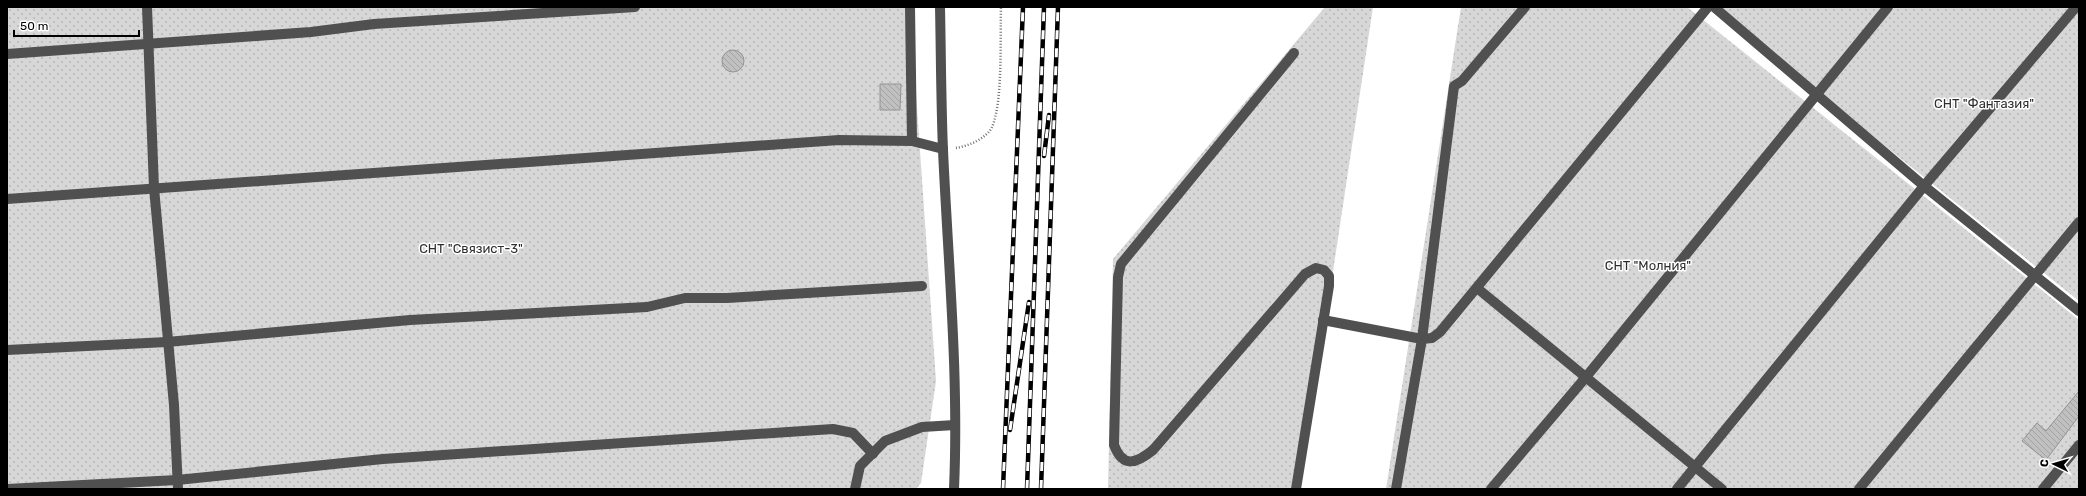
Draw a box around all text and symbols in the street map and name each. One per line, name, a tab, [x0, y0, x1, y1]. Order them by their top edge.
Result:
scale bar	[14, 12, 139, 38]
text: 50 m	[20, 19, 48, 33]
park label: СНТ "Фантазия"	[1934, 96, 2034, 111]
park label: СНТ "Связист-3"	[419, 241, 523, 256]
park label: СНТ "Молния"	[1605, 258, 1691, 273]
north arrow	[2034, 444, 2074, 484]
text: С	[2038, 458, 2051, 468]

